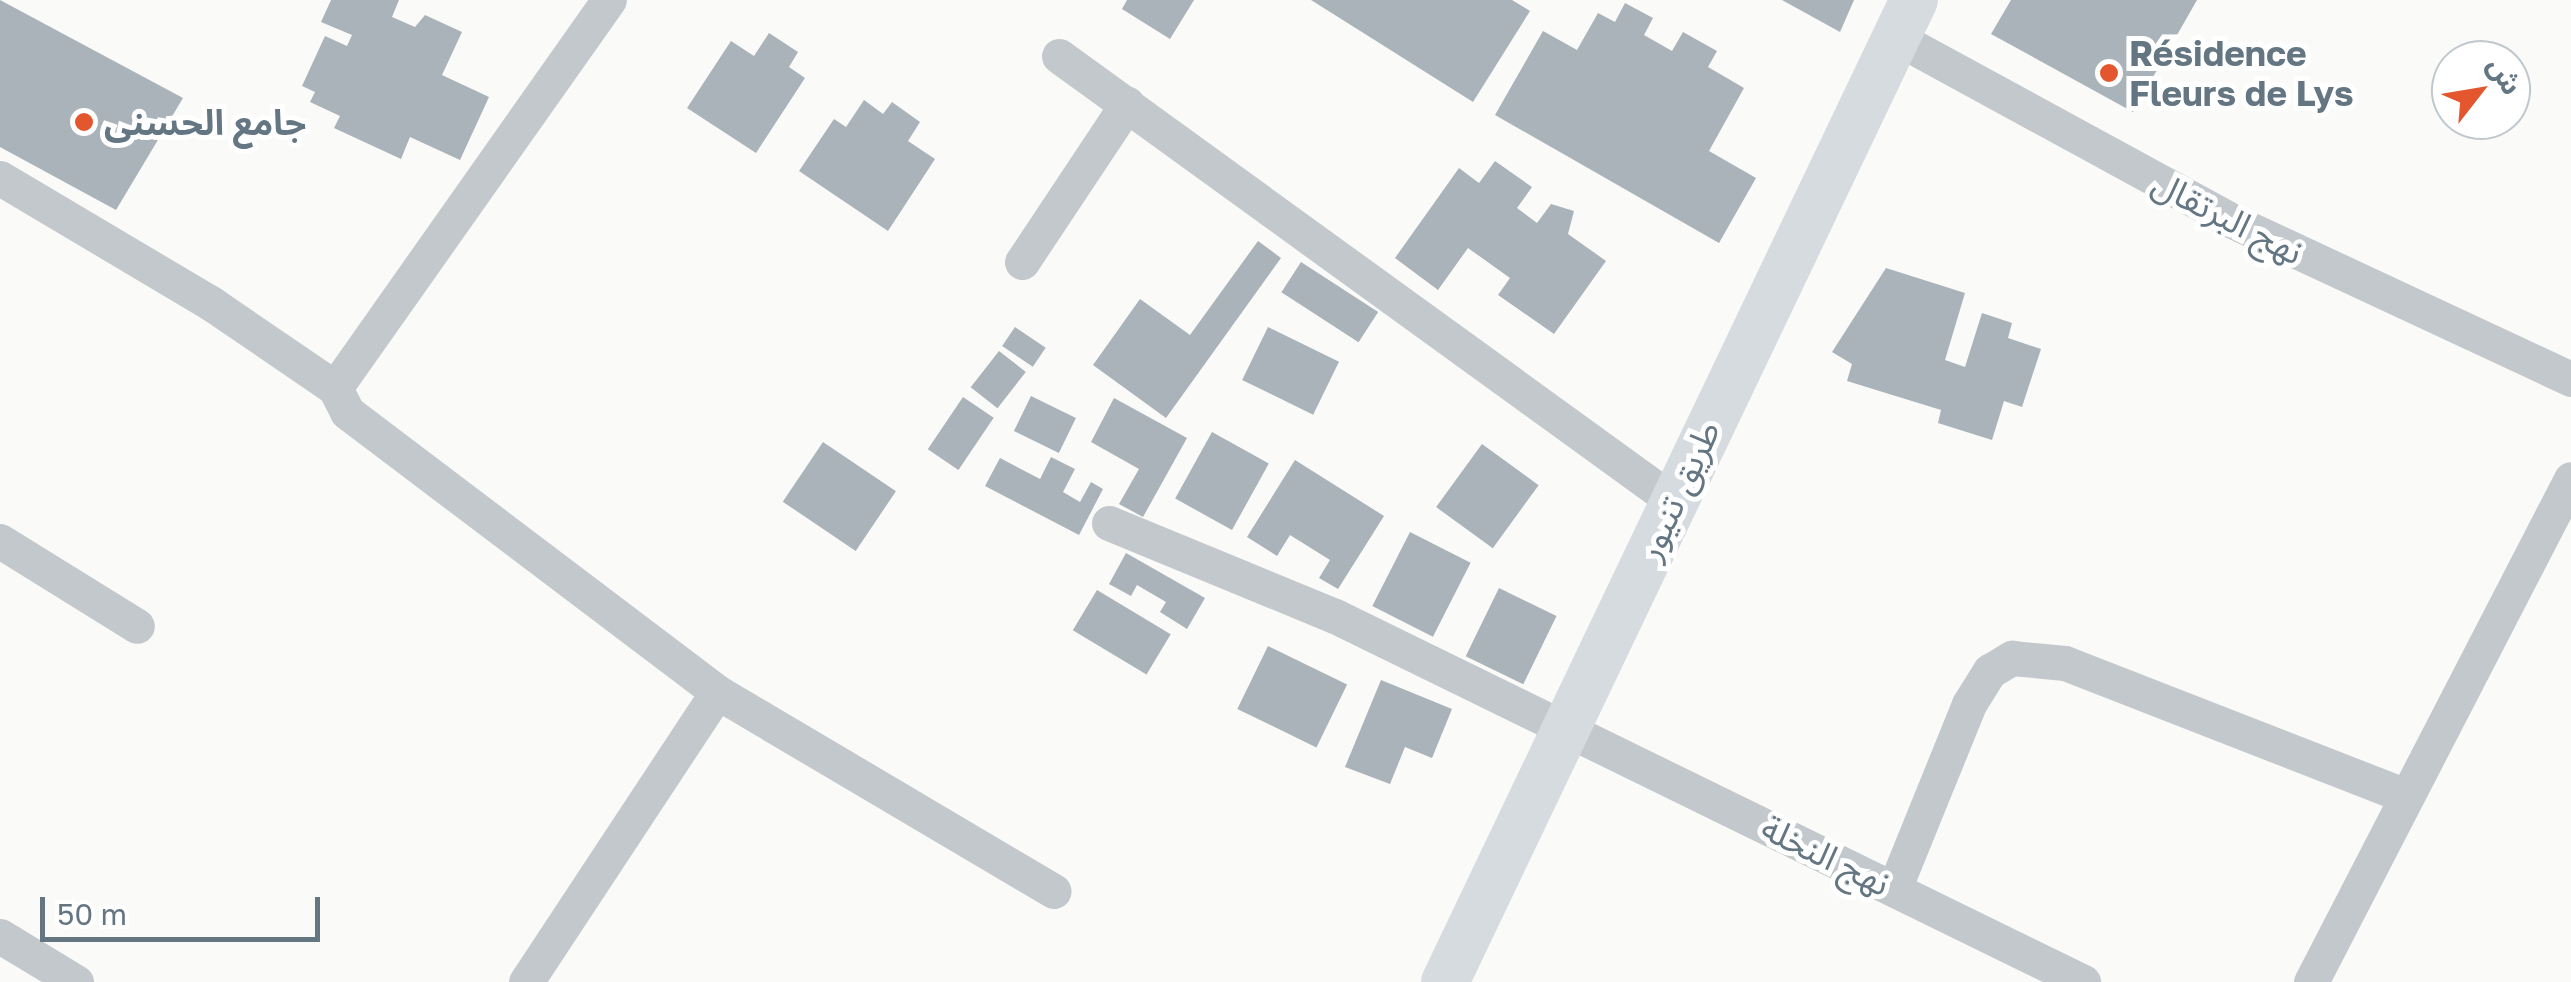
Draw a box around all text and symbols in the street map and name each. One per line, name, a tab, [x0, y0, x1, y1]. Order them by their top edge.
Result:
place label: Résidence Fleurs de Lys	[2129, 32, 2354, 114]
north arrow	[2431, 40, 2531, 140]
text: ش	[2481, 50, 2529, 100]
marker: Résidence Fleurs de Lys	[2098, 62, 2120, 84]
place label: جامع الحسنى	[104, 101, 306, 143]
marker: جامع الحسنى	[73, 111, 95, 133]
street label: نهج البرتقال	[2146, 161, 2310, 273]
street label: طريق تنيور	[1628, 414, 1728, 566]
street label: نهج النخلة	[1755, 806, 1897, 904]
scale bar	[45, 877, 325, 939]
text: 50 m	[57, 896, 127, 932]

